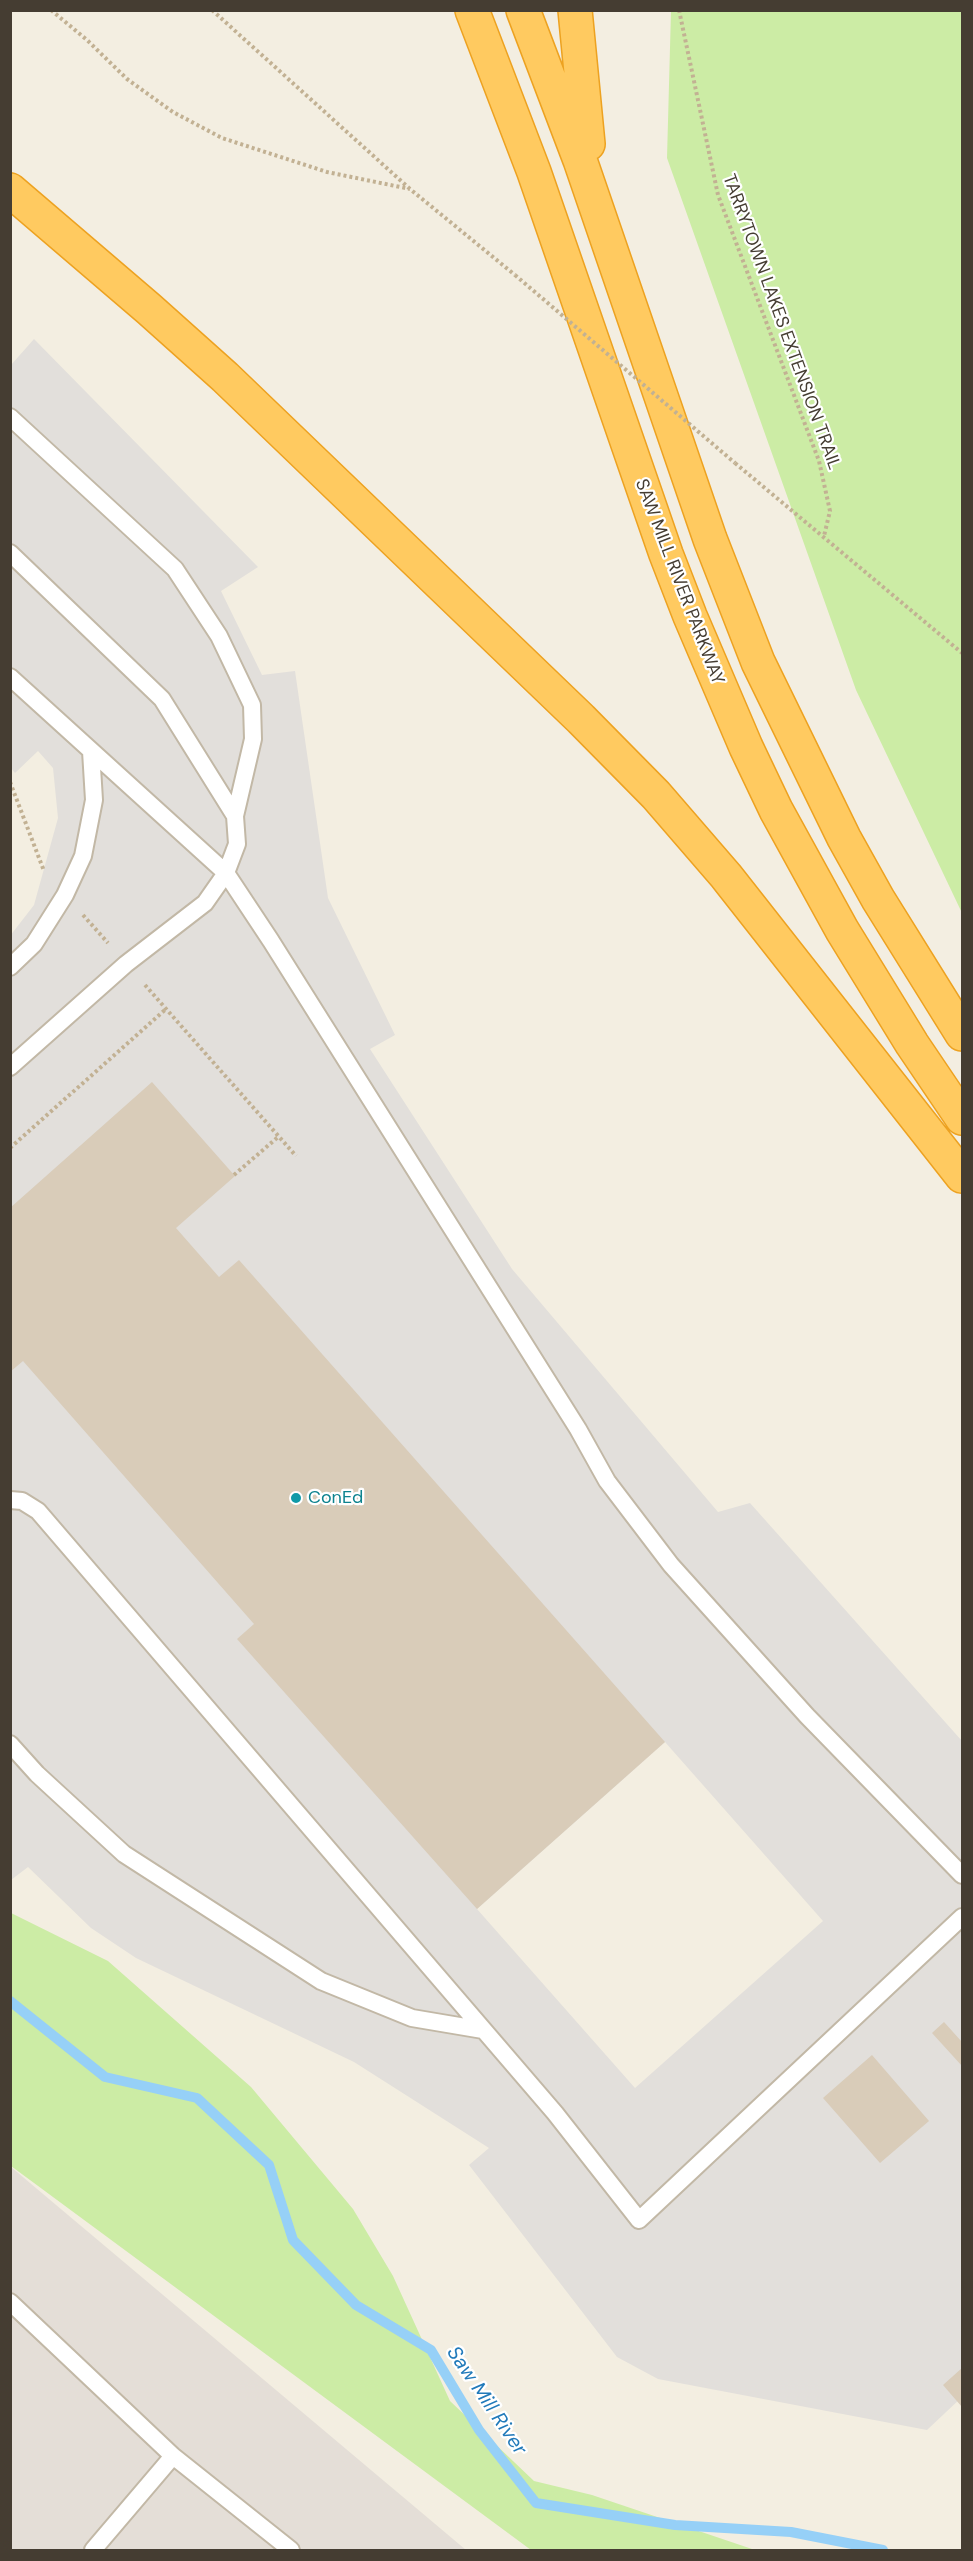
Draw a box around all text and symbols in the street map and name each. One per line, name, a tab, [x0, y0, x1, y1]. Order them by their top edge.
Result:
street label: TARRYTOWN LAKES EXTENSION TRAIL	[717, 171, 845, 473]
street label: SAW MILL RIVER PARKWAY	[630, 476, 728, 688]
place label: ConEd	[308, 1487, 363, 1509]
marker: ConEd	[289, 1491, 303, 1505]
water label: Saw Mill River	[441, 2342, 531, 2460]

